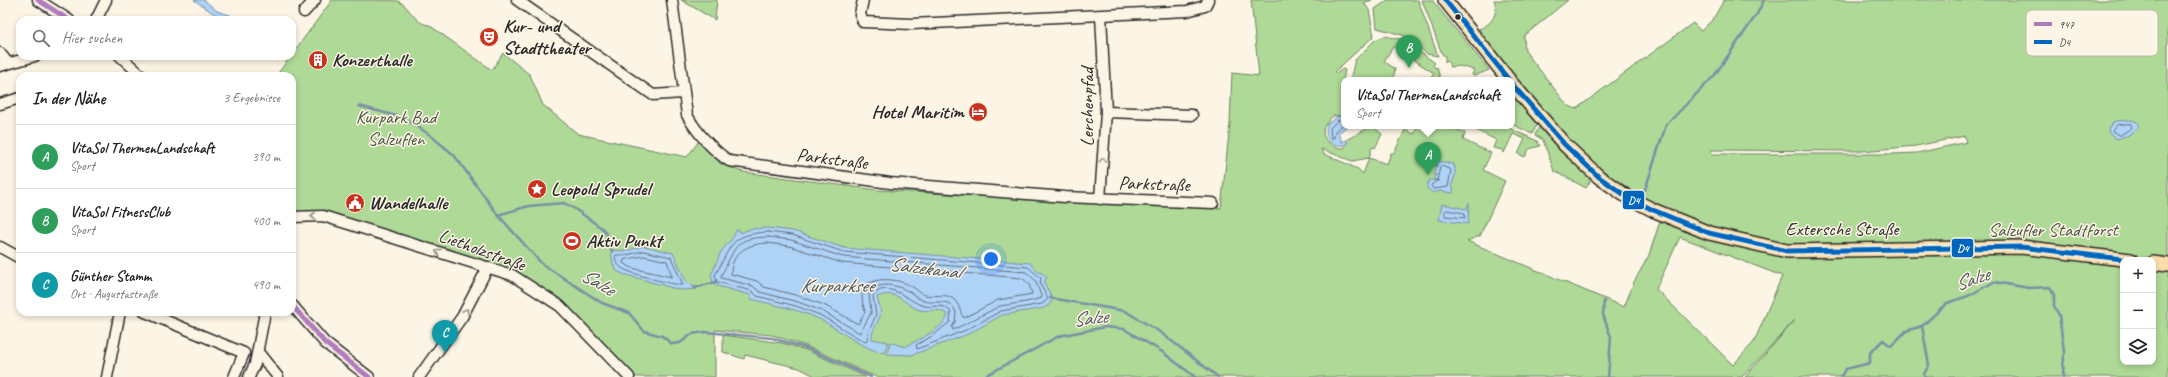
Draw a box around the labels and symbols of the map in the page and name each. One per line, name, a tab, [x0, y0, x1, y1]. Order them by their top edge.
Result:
legend	[2026, 10, 2158, 56]
unlabelled marker	[1453, 12, 1463, 22]
place label: Kur- und Stadttheater	[503, 14, 593, 60]
text: 947	[2059, 17, 2075, 31]
theatre icon: Kur- und Stadttheater	[478, 26, 500, 48]
pin: B	[1396, 35, 1422, 68]
text: D4	[2059, 35, 2071, 49]
place label: Konzerthalle	[332, 48, 413, 72]
building icon: Konzerthalle	[307, 49, 329, 71]
street label: Lerchenpfad	[1075, 64, 1099, 147]
place label: Hotel Maritim	[872, 100, 965, 124]
hotel icon: Hotel Maritim	[967, 101, 989, 123]
park label: Kurpark Bad Salzuflen	[356, 105, 440, 151]
pin: A	[1415, 142, 1441, 175]
street label: Parkstraße	[795, 143, 871, 175]
one-way arrow	[1099, 157, 1108, 163]
street label: Parkstraße	[1118, 171, 1192, 197]
place label: Leopold Sprudel	[551, 177, 653, 201]
place icon: Leopold Sprudel	[526, 178, 548, 200]
line badge: D4	[1622, 190, 1645, 210]
place label: Wandelhalle	[369, 191, 449, 215]
public building icon: Wandelhalle	[344, 192, 366, 214]
text: D4	[1628, 193, 1642, 207]
one-way arrow	[310, 212, 316, 220]
street label: Extersche Straße	[1786, 217, 1900, 241]
park label: Salzufler Stadtforst	[1988, 218, 2120, 242]
street label: Lietholzstraße	[435, 223, 530, 277]
place label: Aktiv Punkt	[586, 229, 664, 253]
sports icon: Aktiv Punkt	[561, 230, 583, 252]
line badge: D4	[1951, 238, 1974, 258]
text: D4	[1957, 241, 1971, 255]
one-way arrow	[435, 248, 442, 256]
your location	[981, 249, 1001, 269]
water label: Salzekanal	[888, 251, 968, 286]
water label: Salze	[1952, 260, 1996, 296]
water label: Salze	[577, 263, 622, 303]
water label: Kurparksee	[800, 273, 877, 298]
water label: Salze	[1071, 303, 1112, 333]
one-way arrow	[461, 308, 468, 315]
pin: C	[432, 320, 458, 353]

